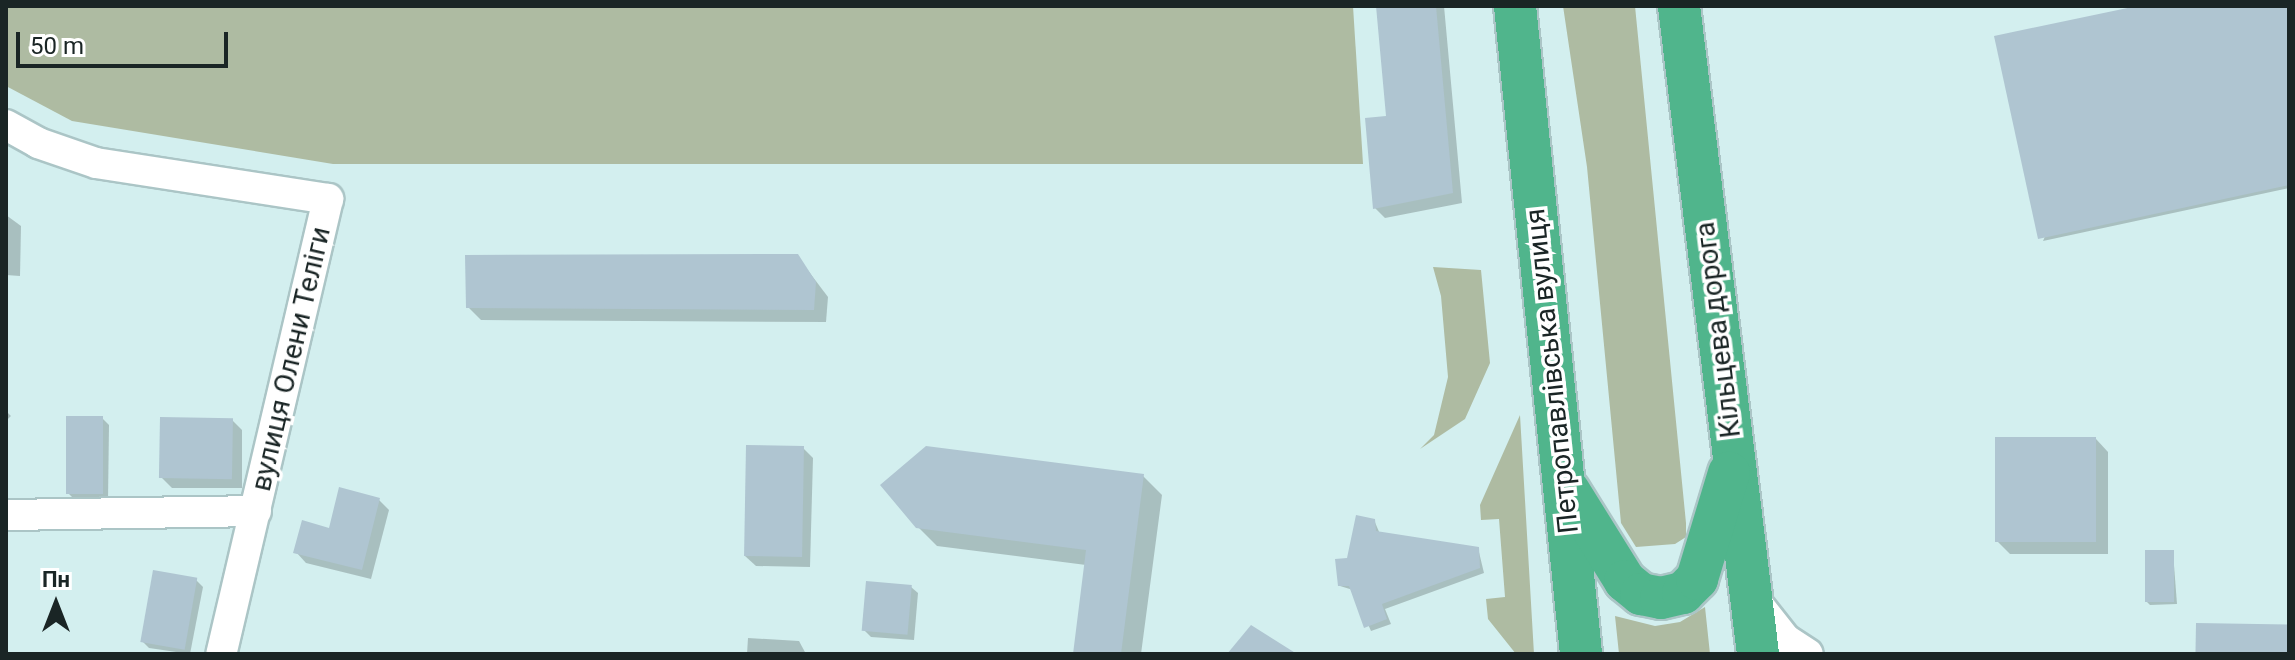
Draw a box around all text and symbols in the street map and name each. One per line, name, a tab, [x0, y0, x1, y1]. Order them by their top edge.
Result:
scale bar	[20, 16, 232, 66]
text: 50 m	[30, 32, 84, 60]
street label: Петропавлівська вулиця	[1518, 207, 1586, 535]
street label: Кільцева дорога	[1688, 220, 1748, 440]
street label: вулиця Олени Теліги	[244, 223, 338, 495]
north arrow	[16, 564, 96, 644]
text: Пн	[42, 567, 70, 592]

